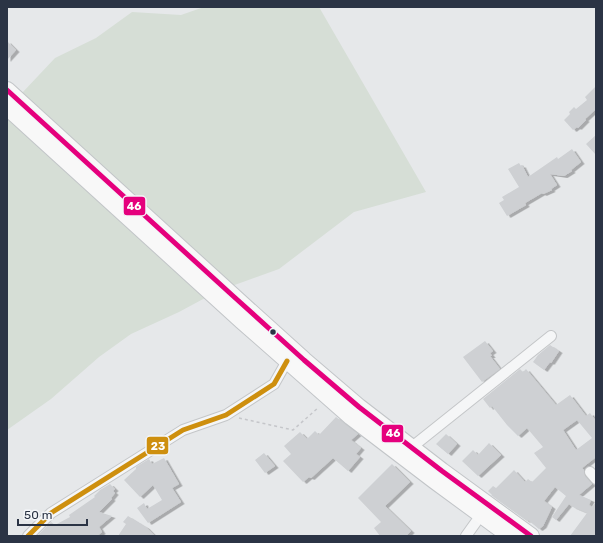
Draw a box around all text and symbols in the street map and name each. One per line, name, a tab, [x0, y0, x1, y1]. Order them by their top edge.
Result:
line badge: 46	[123, 196, 146, 216]
text: 46	[127, 200, 141, 213]
unlabelled marker	[268, 327, 278, 337]
line badge: 46	[381, 424, 404, 443]
text: 46	[386, 427, 400, 440]
line badge: 23	[146, 436, 169, 455]
text: 23	[151, 440, 165, 453]
scale bar	[18, 501, 87, 527]
text: 50 m	[24, 508, 52, 522]

